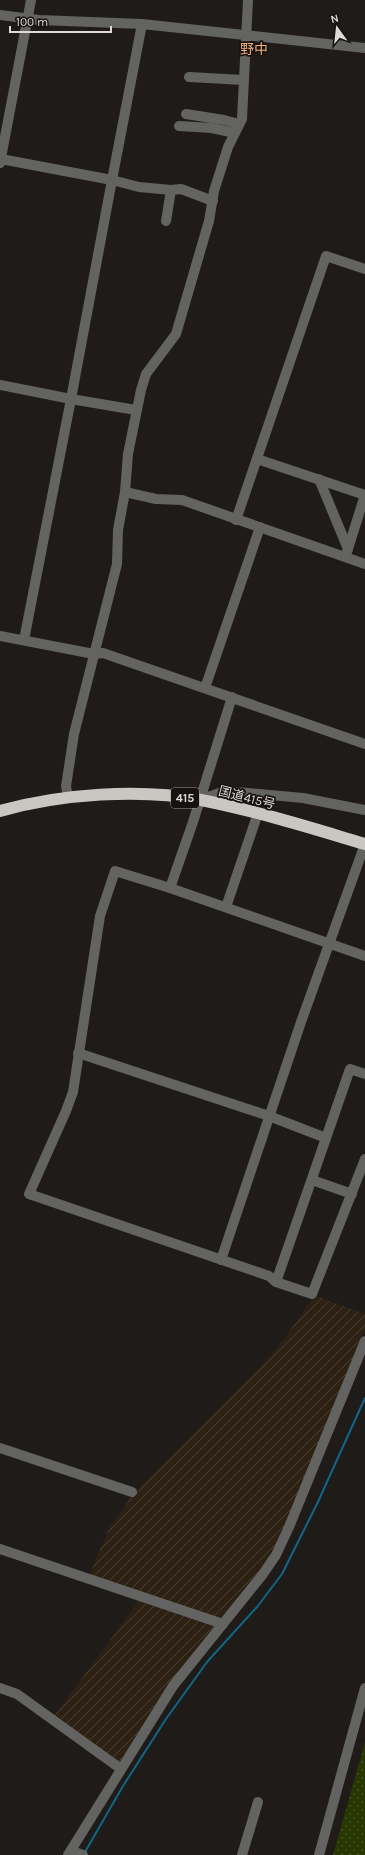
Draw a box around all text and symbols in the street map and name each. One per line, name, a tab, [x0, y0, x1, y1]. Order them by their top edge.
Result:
scale bar	[10, 8, 111, 34]
north arrow	[317, 8, 357, 48]
text: N	[329, 12, 340, 26]
text: 100 m	[16, 15, 48, 29]
district label: 野中	[240, 41, 268, 58]
street label: 国道415号	[217, 783, 277, 812]
road number: 415	[171, 788, 199, 808]

